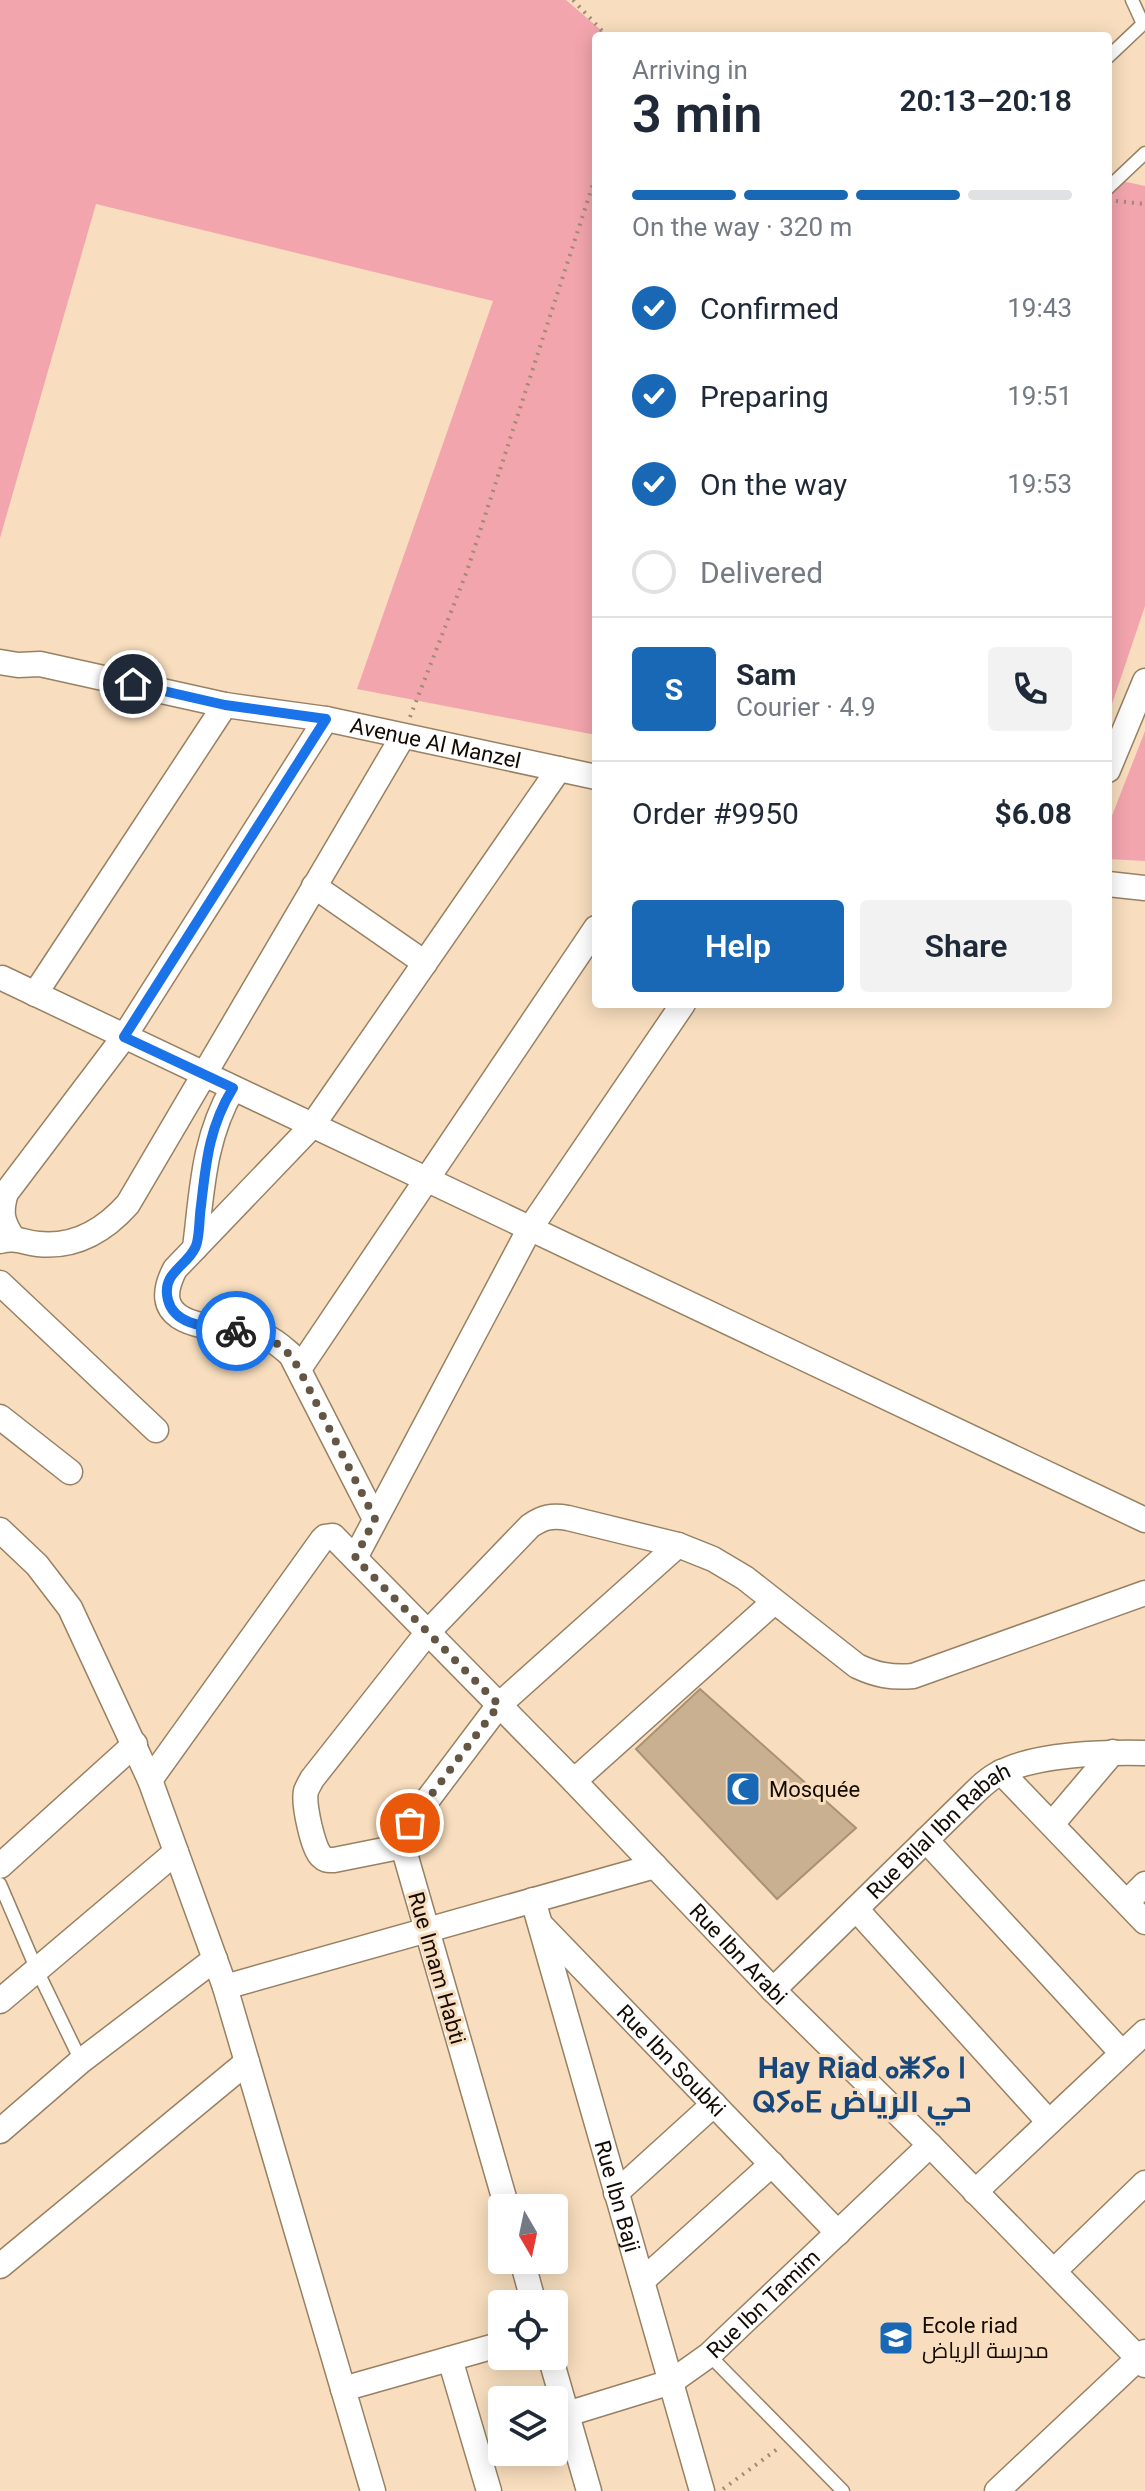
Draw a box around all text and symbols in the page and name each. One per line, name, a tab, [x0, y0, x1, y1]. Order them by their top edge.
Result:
text: Arriving in	[632, 55, 748, 85]
text: 20:13–20:18	[899, 83, 1072, 118]
text: 3 min	[632, 84, 762, 145]
text: On the way · 320 m	[632, 212, 852, 242]
icon: check	[632, 286, 676, 330]
text: Confirmed	[700, 291, 839, 326]
text: 19:43	[1007, 293, 1072, 323]
icon: check	[632, 374, 676, 418]
text: Preparing	[700, 379, 829, 414]
text: 19:51	[1007, 381, 1072, 411]
icon: check	[632, 462, 676, 506]
text: On the way	[700, 467, 847, 502]
text: 19:53	[1007, 469, 1072, 499]
text: Delivered	[700, 555, 823, 590]
button: phone	[988, 647, 1072, 731]
pin	[99, 650, 167, 718]
text: Sam	[736, 657, 797, 692]
icon: home	[111, 662, 155, 706]
text: S	[665, 672, 683, 707]
text: Courier · 4.9	[736, 692, 876, 722]
street label: Avenue Al Manzel	[348, 712, 523, 773]
text: Order #9950	[632, 796, 799, 831]
text: $6.08	[994, 796, 1072, 831]
button: Help	[632, 900, 844, 992]
button: Share	[860, 900, 1072, 992]
courier	[196, 1291, 276, 1371]
icon: bike	[214, 1309, 258, 1353]
street label: Rue Bilal Ibn Rabah	[861, 1758, 1014, 1904]
mosque icon: Mosquée	[724, 1770, 762, 1808]
place label: Mosquée	[769, 1777, 860, 1802]
pin	[376, 1789, 444, 1857]
icon: bag	[388, 1801, 432, 1845]
street label: Rue Imam Habti	[403, 1889, 471, 2047]
street label: Rue Ibn Arabi	[685, 1898, 793, 2010]
street label: Rue Ibn Soubki	[612, 1999, 731, 2121]
district label: Hay Riad ⴰⵥⵢⴰ ⵏ ⵕⵢⴰⴹ حي الرياض	[752, 2050, 972, 2126]
street label: Rue Ibn Baji	[590, 2137, 646, 2255]
north arrow	[488, 2194, 568, 2274]
map controls	[488, 2194, 568, 2466]
street label: Rue Ibn Tamim	[701, 2244, 825, 2363]
button: locate	[488, 2290, 568, 2370]
place label: Ecole riad مدرسة الرياض	[922, 2313, 1049, 2364]
school or university icon: Ecole riad مدرسة الرياض	[877, 2319, 915, 2357]
button: layers	[488, 2386, 568, 2466]

